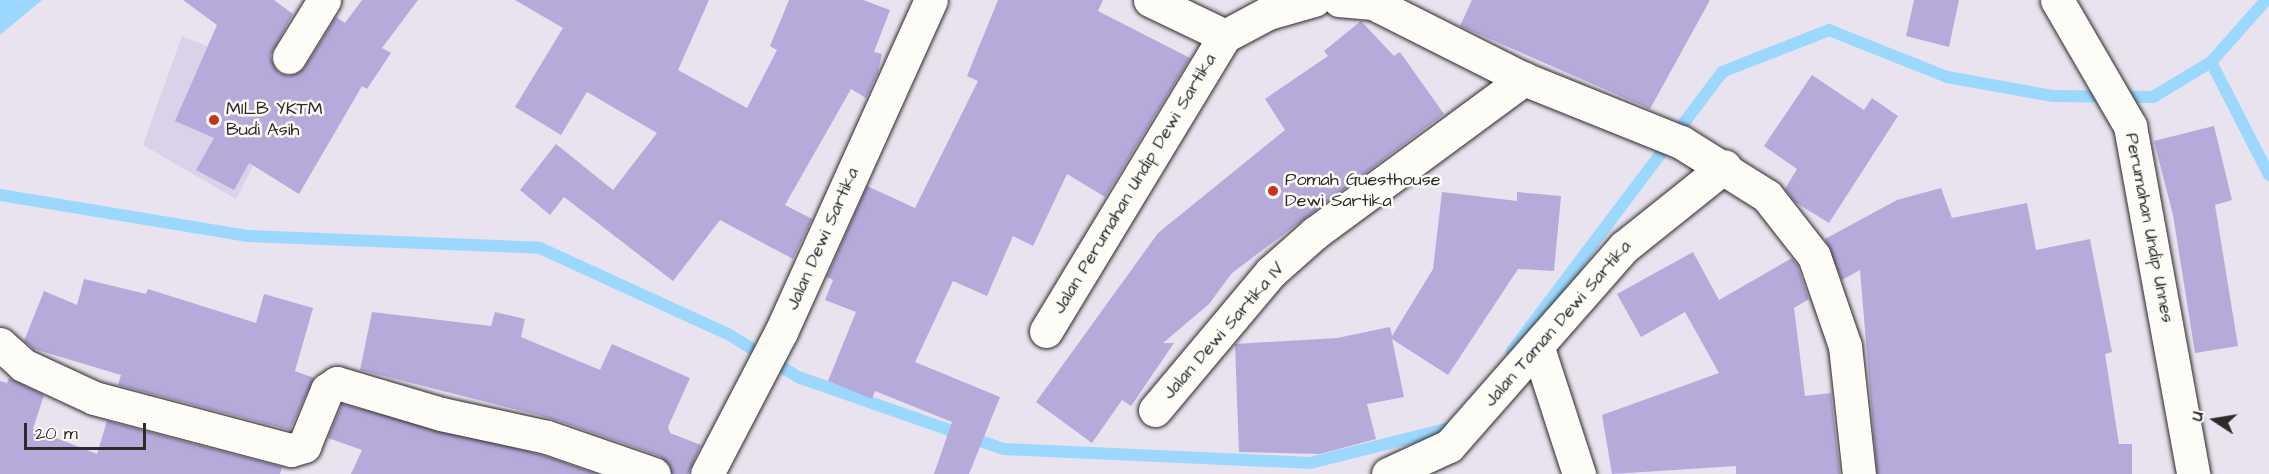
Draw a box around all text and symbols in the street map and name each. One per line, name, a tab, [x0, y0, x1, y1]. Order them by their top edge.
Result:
street label: Jalan Perumahan Undip Dewi Sartika	[1049, 50, 1221, 318]
place label: MILB YKTM Budi Asih	[226, 99, 323, 142]
marker: MILB YKTM Budi Asih	[207, 113, 221, 127]
street label: Perumahan Undip Unnes	[2120, 131, 2178, 325]
street label: Jalan Dewi Sartika	[782, 164, 864, 314]
place label: Pomah Guesthouse Dewi Sartika	[1285, 170, 1440, 213]
marker: Pomah Guesthouse Dewi Sartika	[1266, 184, 1280, 198]
street label: Jalan Taman Dewi Sartika	[1480, 236, 1636, 412]
street label: Jalan Dewi Sartika IV	[1158, 258, 1290, 404]
north arrow	[2185, 390, 2245, 450]
text: U	[2186, 410, 2209, 423]
scale bar	[27, 411, 148, 449]
text: 20 m	[35, 421, 78, 446]

